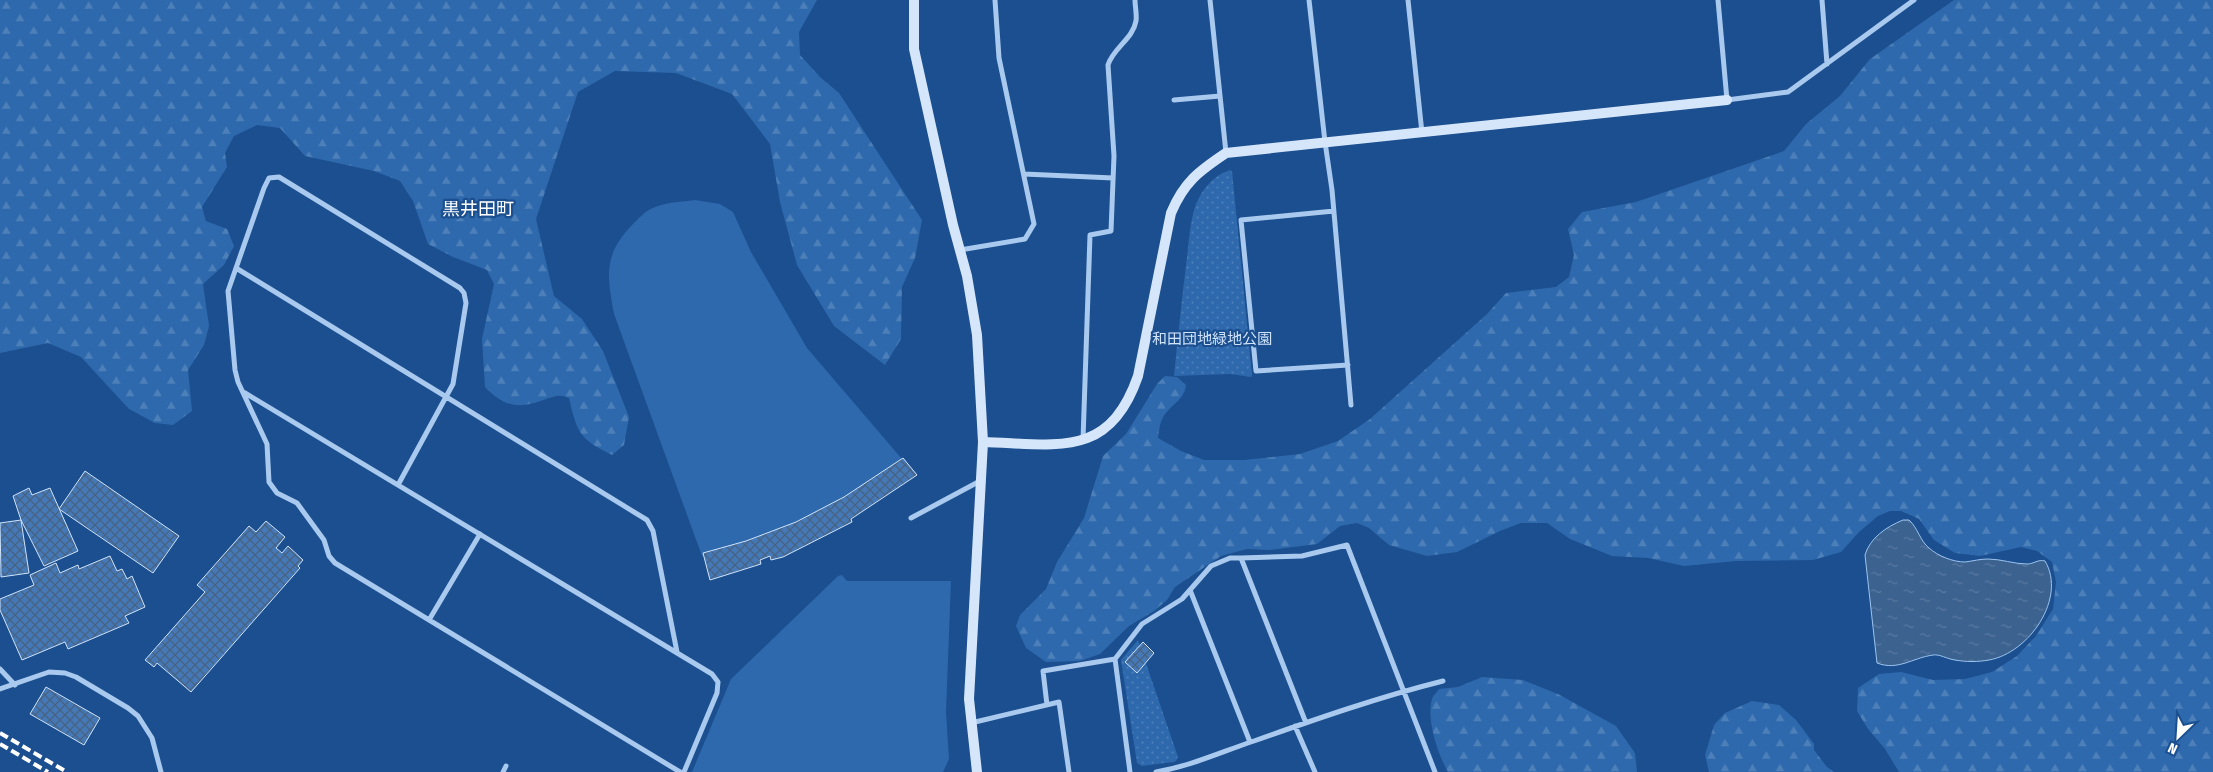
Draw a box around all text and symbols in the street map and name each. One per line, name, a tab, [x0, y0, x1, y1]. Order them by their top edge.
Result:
district label: 黒井田町	[442, 198, 514, 220]
park label: 和田団地緑地公園	[1152, 330, 1272, 348]
north arrow	[2153, 712, 2203, 762]
text: N	[2165, 739, 2180, 758]

